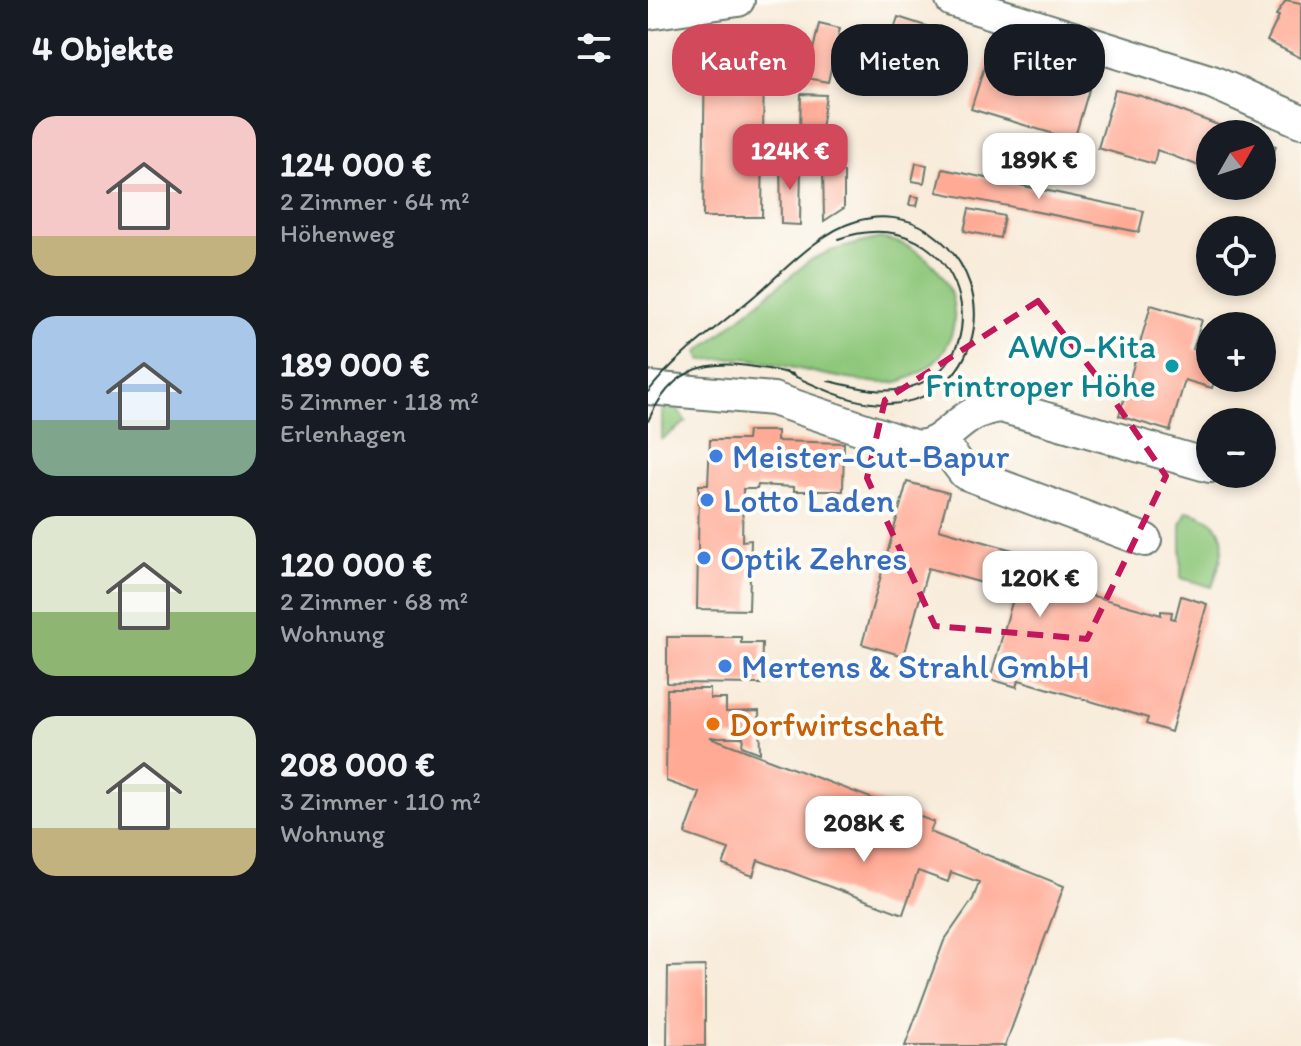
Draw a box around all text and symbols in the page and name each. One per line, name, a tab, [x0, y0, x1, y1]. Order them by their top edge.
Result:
chip: Kaufen	[672, 24, 815, 96]
chip: Mieten	[831, 24, 968, 96]
chip: Filter	[984, 24, 1105, 96]
icon: filters	[572, 26, 616, 70]
text: 4 Objekte	[32, 28, 174, 69]
north arrow	[1196, 120, 1276, 200]
map controls	[1196, 120, 1276, 488]
pin: 124K €	[725, 124, 855, 192]
pin: 189K €	[974, 133, 1104, 201]
text: 124K €	[751, 134, 829, 166]
text: 189K €	[1000, 143, 1078, 175]
text: 124 000 €	[280, 144, 432, 185]
icon: home	[96, 148, 192, 244]
text: 2 Zimmer · 64 m²	[280, 185, 470, 217]
button: locate	[1196, 216, 1276, 296]
text: Höhenweg	[280, 217, 395, 249]
button: +	[1196, 312, 1276, 392]
place label: AWO-Kita Frintroper Höhe	[925, 326, 1156, 406]
text: 189 000 €	[280, 344, 430, 385]
icon: home	[96, 348, 192, 444]
marker: AWO-Kita Frintroper Höhe	[1163, 357, 1181, 375]
text: 5 Zimmer · 118 m²	[280, 385, 479, 417]
button: −	[1196, 408, 1276, 488]
text: Erlenhagen	[280, 417, 406, 449]
place label: Meister-Cut-Bapur	[732, 436, 1010, 477]
marker: Meister-Cut-Bapur	[707, 447, 725, 465]
place label: Lotto Laden	[723, 480, 894, 521]
marker: Lotto Laden	[698, 491, 716, 509]
place label: Optik Zehres	[720, 538, 908, 579]
text: 120 000 €	[280, 544, 432, 585]
icon: home	[96, 548, 192, 644]
marker: Optik Zehres	[695, 549, 713, 567]
pin: 120K €	[975, 551, 1105, 619]
text: 120K €	[1000, 561, 1080, 593]
text: 2 Zimmer · 68 m²	[280, 585, 468, 617]
text: Wohnung	[280, 617, 385, 649]
place label: Mertens & Strahl GmbH	[741, 646, 1090, 687]
marker: Mertens & Strahl GmbH	[716, 657, 734, 675]
place label: Dorfwirtschaft	[729, 704, 945, 745]
marker: Dorfwirtschaft	[704, 715, 722, 733]
text: 208 000 €	[280, 744, 435, 785]
icon: home	[96, 748, 192, 844]
text: 3 Zimmer · 110 m²	[280, 785, 481, 817]
pin: 208K €	[799, 796, 929, 864]
text: 208K €	[823, 806, 905, 838]
text: Wohnung	[280, 817, 385, 849]

